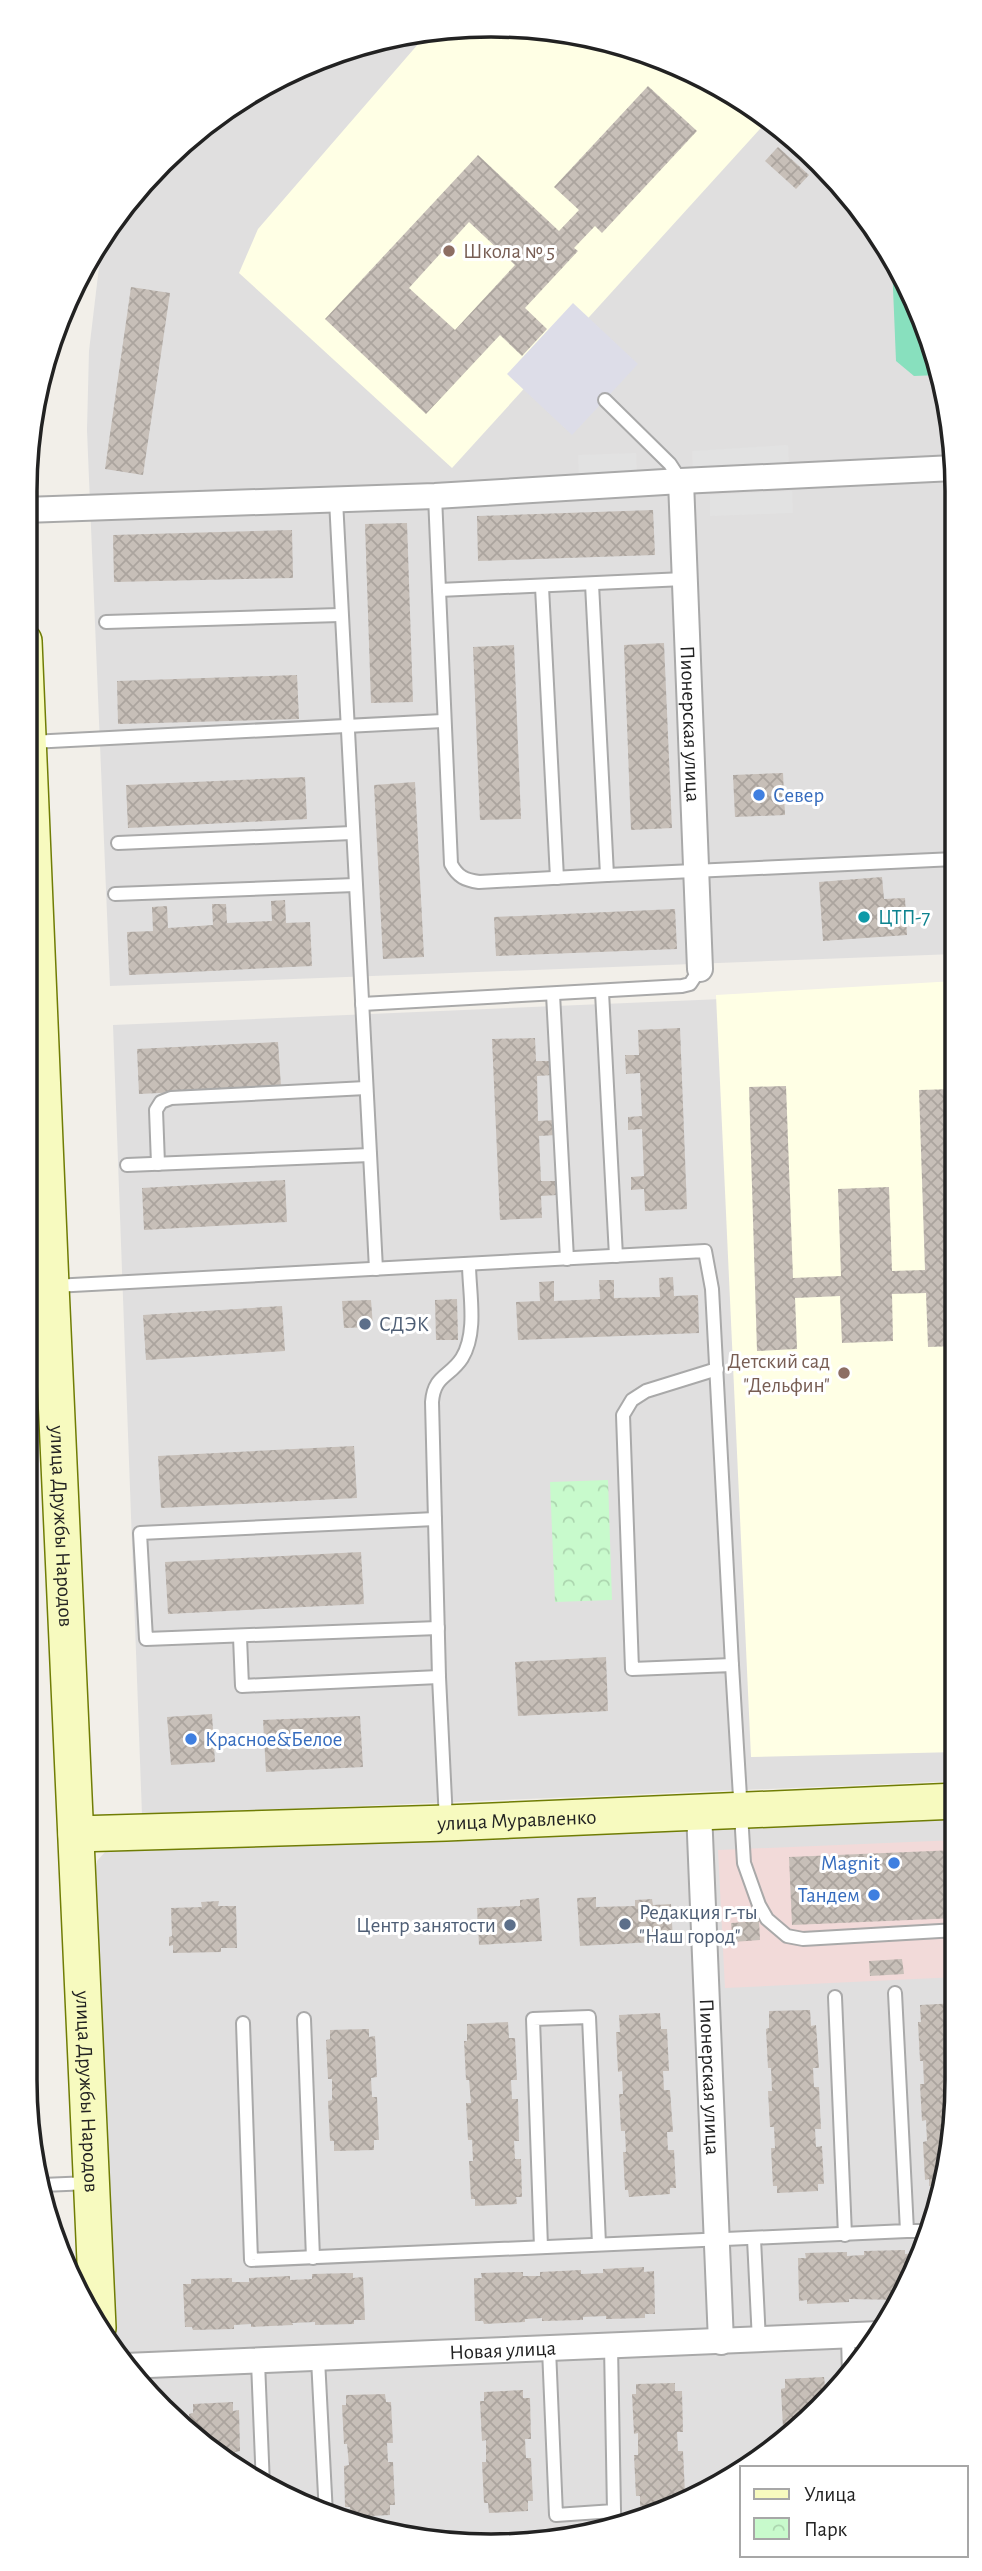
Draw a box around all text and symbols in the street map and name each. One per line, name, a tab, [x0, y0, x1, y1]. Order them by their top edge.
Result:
place label: Школа № 5	[463, 241, 555, 262]
marker: Школа № 5	[441, 243, 457, 259]
street label: Пионерская улица	[677, 645, 704, 803]
place label: Север	[773, 785, 824, 806]
marker: Север	[751, 787, 767, 803]
place label: ЦТП-7	[878, 907, 930, 928]
marker: ЦТП-7	[856, 909, 872, 925]
place label: СДЭК	[379, 1314, 429, 1335]
marker: СДЭК	[357, 1316, 373, 1332]
place label: Детский сад "Дельфин"	[727, 1351, 830, 1396]
marker: Детский сад "Дельфин"	[836, 1365, 852, 1381]
street label: улица Дружбы Народов	[47, 1424, 77, 1627]
place label: Красное&Белое	[205, 1729, 342, 1750]
marker: Красное&Белое	[183, 1731, 199, 1747]
street label: улица Муравленко	[436, 1806, 597, 1834]
place label: Magnit	[821, 1853, 880, 1874]
marker: Magnit	[886, 1855, 902, 1871]
place label: Тандем	[798, 1885, 860, 1906]
marker: Тандем	[866, 1887, 882, 1903]
place label: Редакция г-ты "Наш город"	[639, 1902, 758, 1947]
place label: Центр занятости	[356, 1915, 496, 1936]
marker: Редакция г-ты "Наш город"	[617, 1916, 633, 1932]
marker: Центр занятости	[502, 1917, 518, 1933]
street label: улица Дружбы Народов	[72, 1989, 102, 2193]
street label: Пионерская улица	[696, 1998, 724, 2156]
street label: Новая улица	[449, 2337, 557, 2363]
legend	[740, 2466, 968, 2557]
text: Улица	[804, 2484, 857, 2505]
text: Парк	[804, 2519, 848, 2540]

